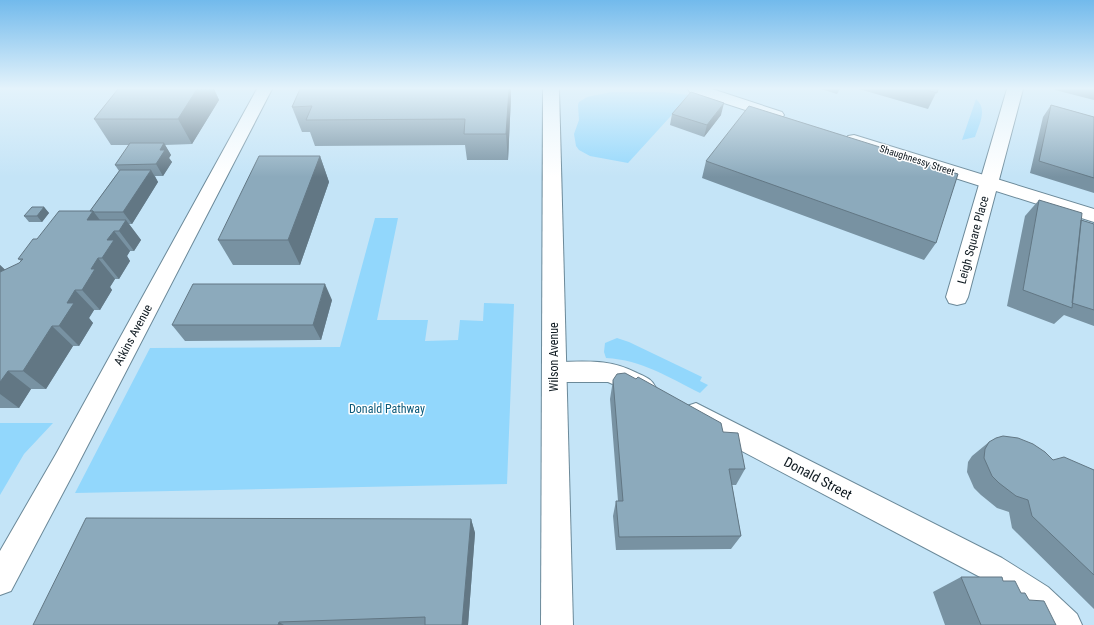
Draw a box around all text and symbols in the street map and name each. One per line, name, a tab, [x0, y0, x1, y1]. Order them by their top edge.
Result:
street label: Shaughnessy Street	[878, 143, 956, 177]
street label: Leigh Square Place	[955, 194, 992, 286]
street label: Atkins Avenue	[111, 302, 155, 368]
street label: Wilson Avenue	[547, 322, 561, 392]
park label: Donald Pathway	[349, 402, 425, 416]
street label: Donald Street	[781, 453, 855, 503]

